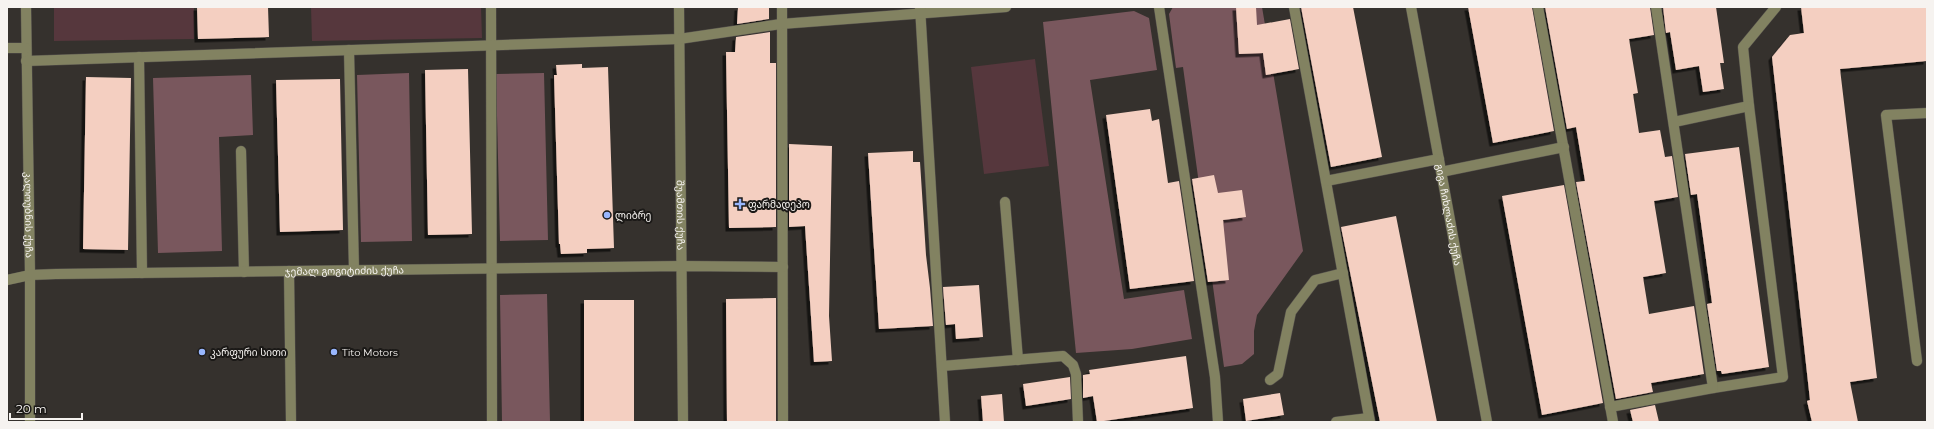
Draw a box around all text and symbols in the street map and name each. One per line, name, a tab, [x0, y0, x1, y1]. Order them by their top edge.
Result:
street label: გიგა ჩიხლაძის ქუჩა	[1433, 163, 1465, 267]
street label: კალოუბნის ქუჩა	[22, 172, 36, 258]
street label: შუამთის ქუჩა	[674, 180, 688, 250]
place label: ფარმადეპო	[748, 198, 810, 211]
marker: ფარმადეპო	[735, 199, 745, 209]
place label: ლიბრე	[615, 209, 652, 222]
marker: ლიბრე	[602, 210, 612, 220]
street label: ჯემალ გოგიტიძის ქუჩა	[285, 263, 404, 278]
place label: კარფური სითი	[210, 346, 287, 359]
place label: Tito Motors	[342, 346, 398, 359]
marker: კარფური სითი	[197, 347, 207, 357]
marker: Tito Motors	[329, 347, 339, 357]
scale bar	[10, 395, 82, 421]
text: 20 m	[16, 401, 47, 416]

